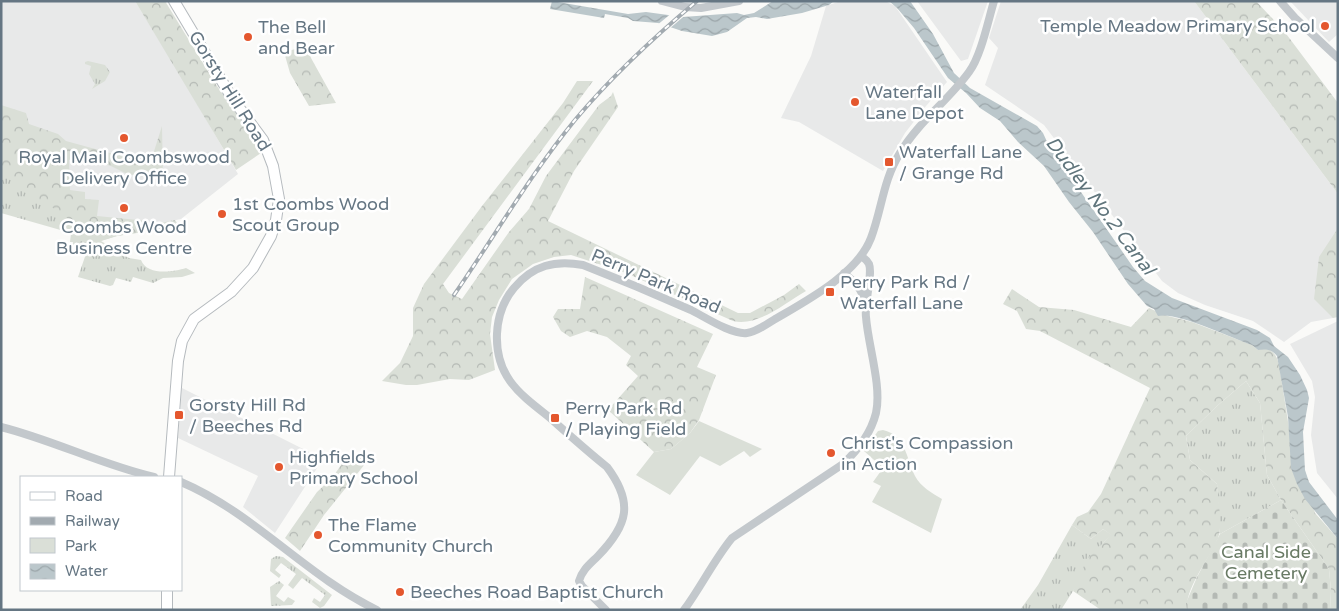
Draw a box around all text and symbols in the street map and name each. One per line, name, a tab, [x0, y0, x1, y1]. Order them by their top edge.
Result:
place label: Temple Meadow Primary School	[1040, 15, 1315, 37]
place label: The Bell and Bear	[258, 16, 335, 59]
marker: Temple Meadow Primary School	[1319, 20, 1331, 32]
street label: Gorsty Hill Road	[184, 27, 276, 155]
marker: The Bell and Bear	[242, 31, 254, 43]
place label: Waterfall Lane Depot	[865, 81, 964, 124]
marker: Waterfall Lane Depot	[849, 96, 861, 108]
marker: Royal Mail Coombswood Delivery Office	[118, 132, 130, 144]
water label: Dudley No.2 Canal	[1041, 132, 1161, 281]
place label: Waterfall Lane / Grange Rd	[899, 141, 1022, 184]
place label: Royal Mail Coombswood Delivery Office	[18, 146, 230, 189]
marker: Waterfall Lane / Grange Rd	[883, 156, 895, 168]
place label: 1st Coombs Wood Scout Group	[232, 193, 389, 236]
marker: Coombs Wood Business Centre	[118, 202, 130, 214]
marker: 1st Coombs Wood Scout Group	[216, 208, 228, 220]
place label: Coombs Wood Business Centre	[56, 216, 192, 259]
street label: Perry Park Road	[588, 244, 724, 318]
place label: Perry Park Rd / Waterfall Lane	[840, 271, 970, 314]
marker: Perry Park Rd / Waterfall Lane	[824, 286, 836, 298]
place label: Gorsty Hill Rd / Beeches Rd	[189, 394, 306, 437]
place label: Perry Park Rd / Playing Field	[565, 397, 686, 440]
marker: Gorsty Hill Rd / Beeches Rd	[173, 409, 185, 421]
marker: Perry Park Rd / Playing Field	[549, 412, 561, 424]
place label: Christ's Compassion in Action	[841, 432, 1013, 475]
place label: Highfields Primary School	[289, 446, 418, 489]
marker: Christ's Compassion in Action	[825, 447, 837, 459]
marker: Highfields Primary School	[273, 461, 285, 473]
legend	[20, 476, 182, 591]
text: Road	[65, 487, 103, 505]
text: Railway	[65, 512, 120, 530]
place label: The Flame Community Church	[328, 514, 493, 557]
marker: The Flame Community Church	[312, 529, 324, 541]
text: Park	[65, 537, 97, 555]
park label: Canal Side Cemetery	[1221, 541, 1311, 584]
text: Water	[65, 562, 108, 580]
place label: Beeches Road Baptist Church	[410, 581, 664, 603]
marker: Beeches Road Baptist Church	[394, 586, 406, 598]

